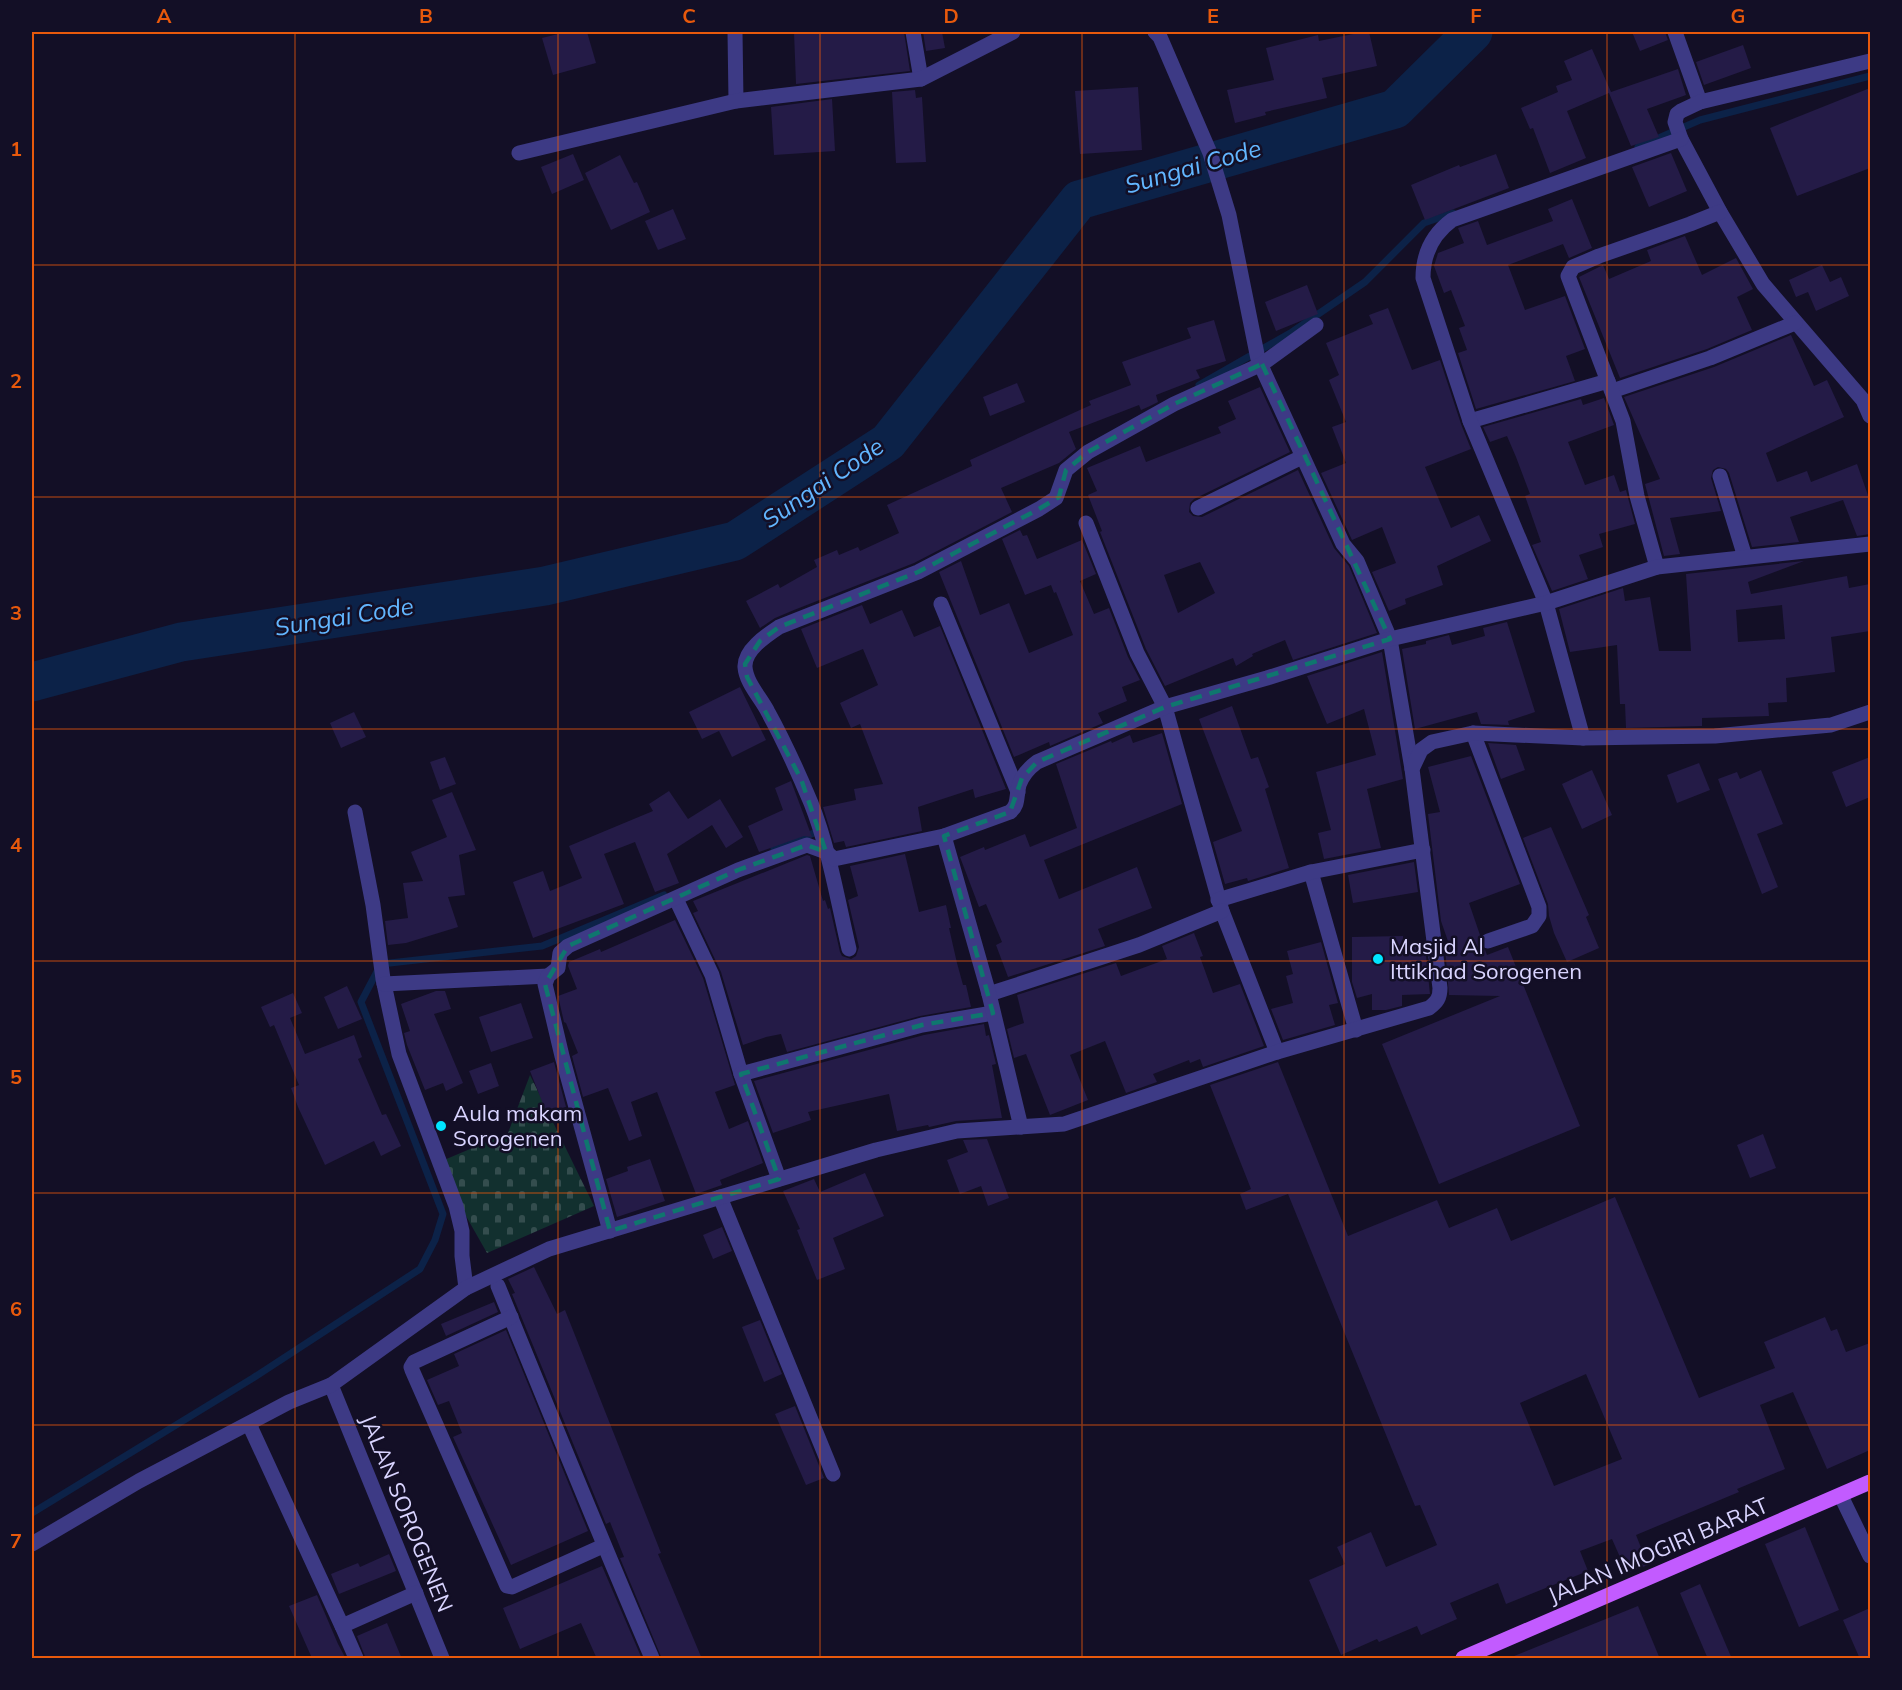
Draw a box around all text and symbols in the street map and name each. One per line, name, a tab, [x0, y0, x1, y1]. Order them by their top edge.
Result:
text: A	[157, 3, 172, 28]
text: B	[419, 3, 433, 28]
text: C	[682, 3, 696, 28]
text: D	[943, 3, 959, 28]
text: E	[1207, 3, 1219, 28]
text: F	[1470, 3, 1482, 28]
text: G	[1731, 3, 1745, 28]
water label: Sungai Code	[1121, 132, 1264, 200]
text: 1	[10, 136, 22, 161]
text: 2	[10, 368, 22, 393]
water label: Sungai Code	[756, 430, 889, 534]
water label: Sungai Code	[272, 590, 416, 642]
text: 3	[10, 600, 22, 625]
text: 4	[10, 832, 22, 857]
place label: Masjid Al Ittikhad Sorogenen	[1390, 932, 1582, 985]
marker: Masjid Al Ittikhad Sorogenen	[1371, 952, 1385, 966]
text: 5	[10, 1064, 22, 1089]
place label: Aula makam Sorogenen	[453, 1099, 582, 1152]
marker: Aula makam Sorogenen	[434, 1119, 448, 1133]
text: 6	[10, 1296, 22, 1321]
street label: JALAN SOROGENEN	[355, 1410, 459, 1616]
street label: JALAN IMOGIRI BARAT	[1543, 1491, 1773, 1609]
text: 7	[10, 1528, 22, 1553]

